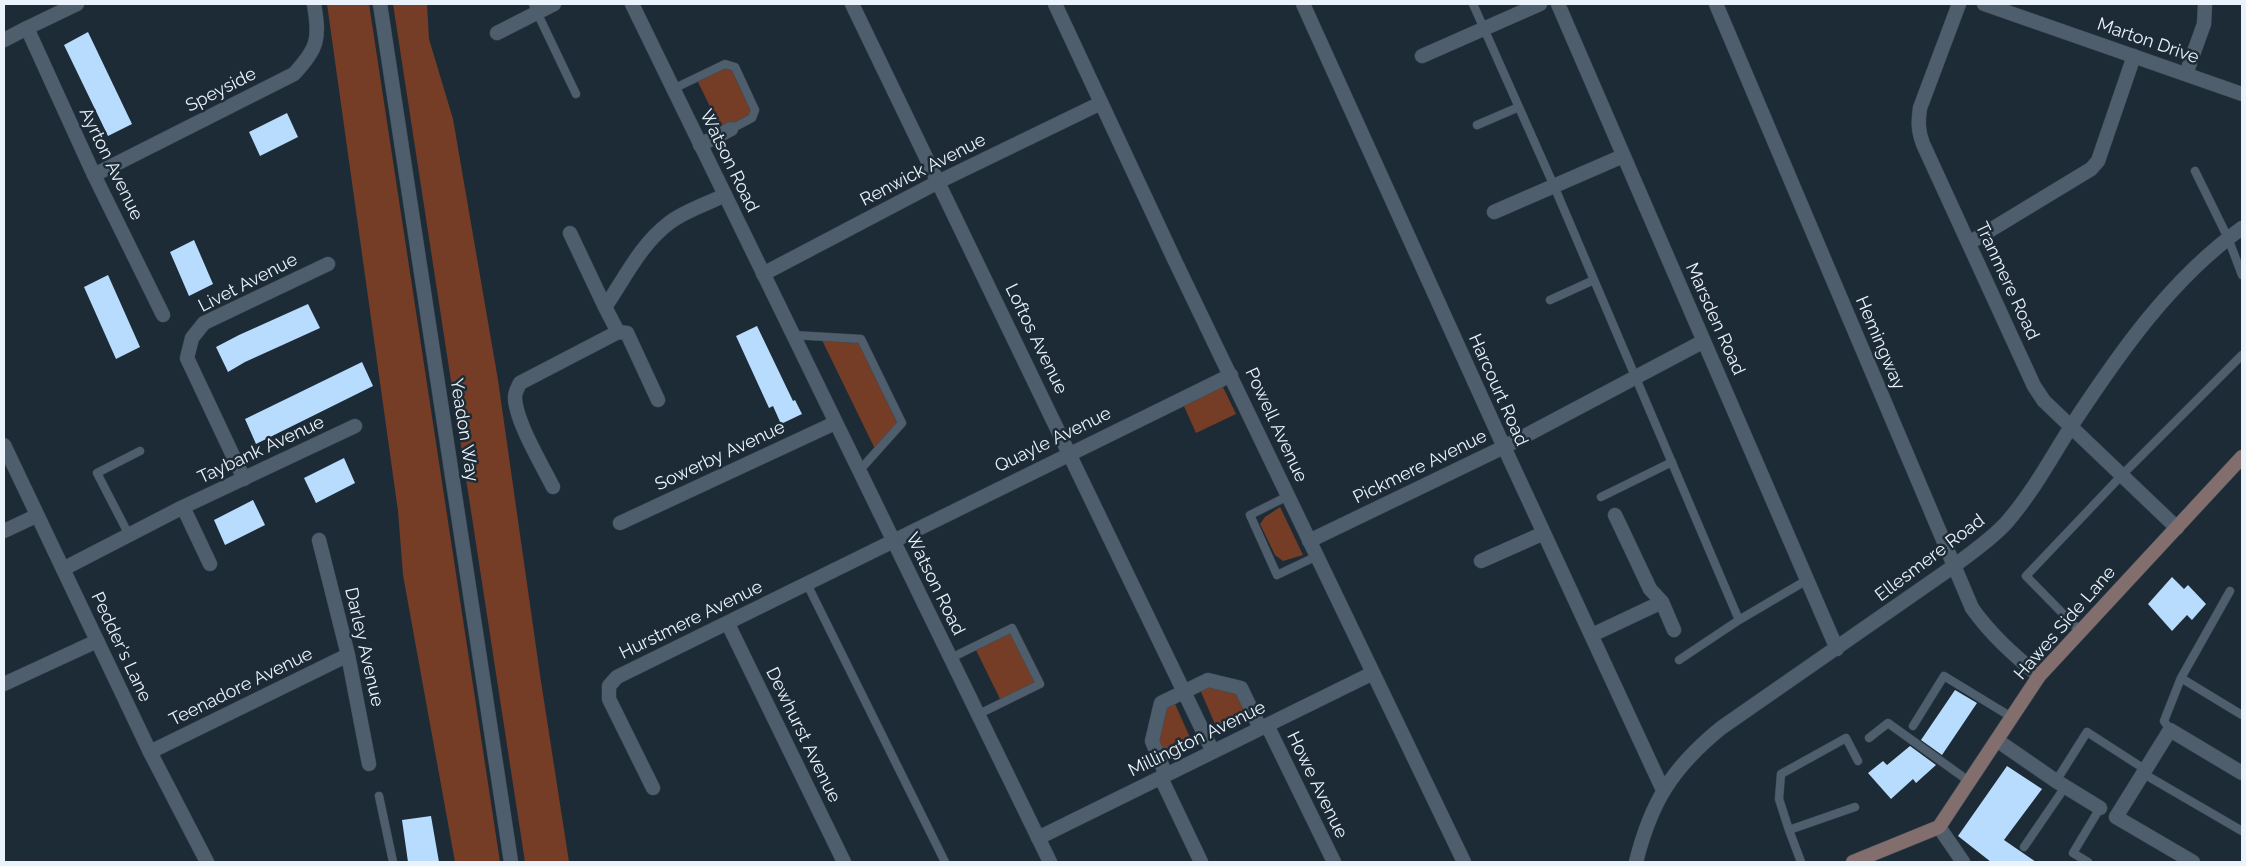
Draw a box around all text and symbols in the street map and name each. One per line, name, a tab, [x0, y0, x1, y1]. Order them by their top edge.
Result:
street label: Marton Drive	[2094, 13, 2202, 69]
street label: Speyside	[182, 63, 260, 117]
street label: Ayrton Avenue	[74, 104, 148, 224]
street label: Watson Road	[695, 106, 763, 216]
street label: Renwick Avenue	[857, 129, 989, 211]
street label: Tranmere Road	[1970, 219, 2044, 343]
street label: Livet Avenue	[195, 249, 301, 317]
street label: Marsden Road	[1681, 260, 1749, 378]
street label: Loftos Avenue	[1000, 280, 1072, 398]
street label: Hemingway	[1851, 293, 1909, 393]
street label: Harcourt Road	[1464, 331, 1532, 449]
street label: Powell Avenue	[1240, 364, 1312, 486]
street label: Yeadon Way	[445, 377, 483, 483]
street label: Quayle Avenue	[991, 403, 1115, 477]
street label: Taybank Avenue	[194, 411, 328, 489]
street label: Sowerby Avenue	[652, 416, 788, 496]
street label: Pickmere Avenue	[1350, 425, 1490, 509]
street label: Ellesmere Road	[1871, 510, 1989, 606]
street label: Watson Road	[901, 529, 969, 639]
street label: Hawes Side Lane	[2010, 562, 2120, 684]
street label: Hurstmere Avenue	[616, 576, 766, 664]
street label: Darley Avenue	[340, 585, 388, 709]
street label: Pedder's Lane	[86, 589, 156, 705]
street label: Teenadore Avenue	[166, 643, 316, 731]
street label: Dewhurst Avenue	[761, 664, 845, 806]
street label: Millington Avenue	[1125, 696, 1269, 782]
street label: Howe Avenue	[1282, 728, 1352, 842]

